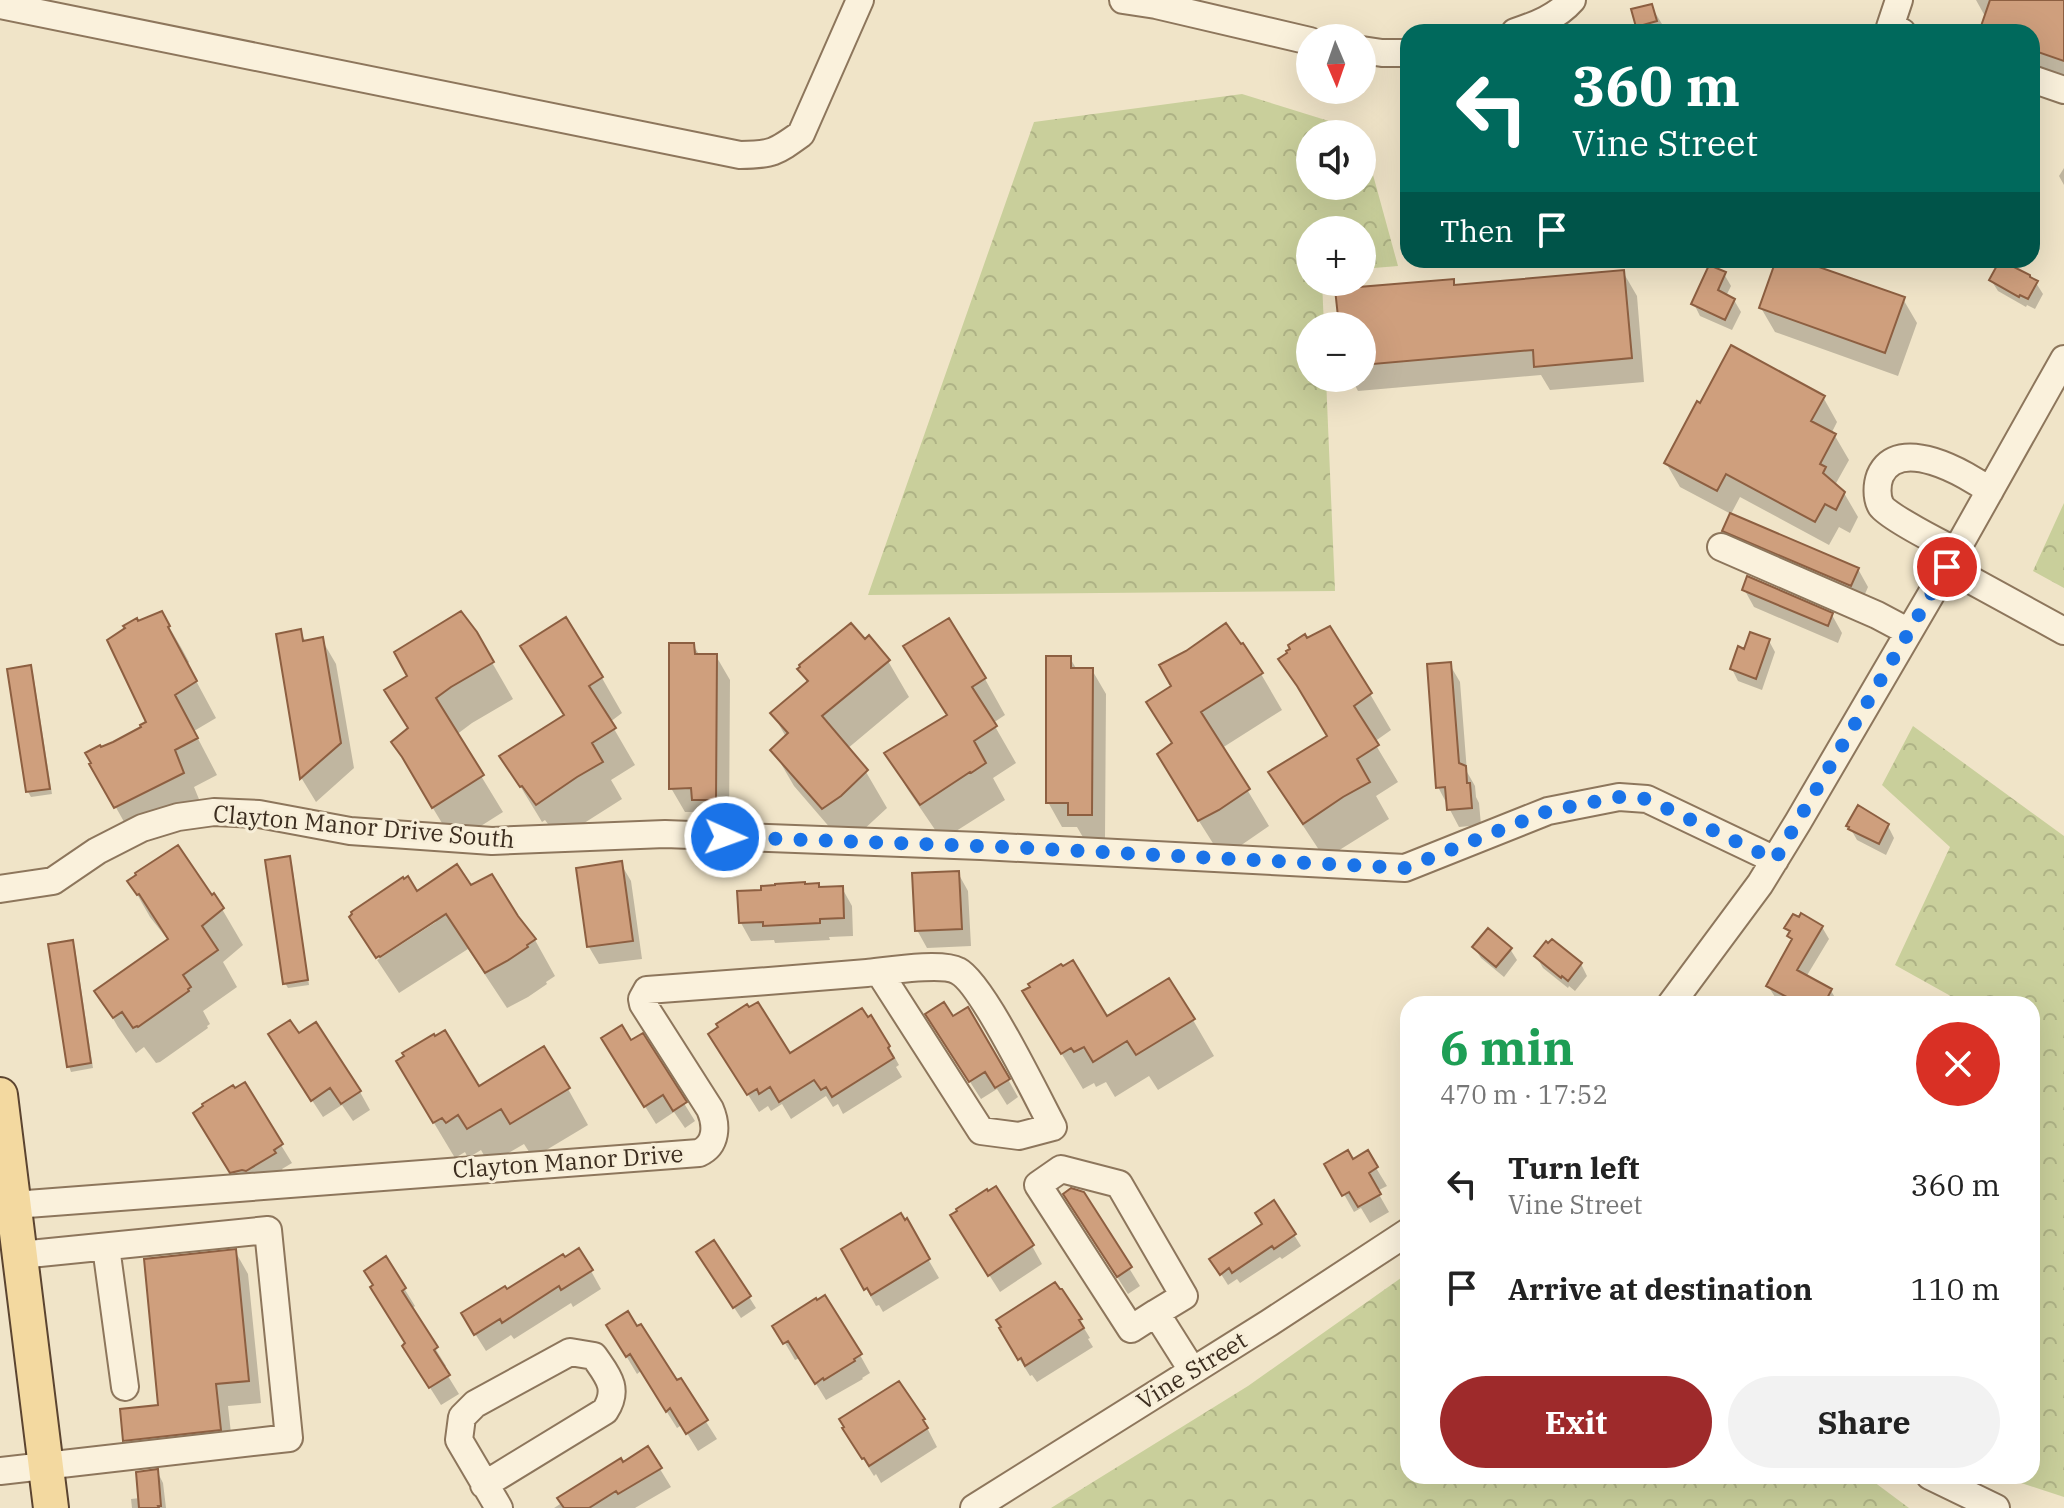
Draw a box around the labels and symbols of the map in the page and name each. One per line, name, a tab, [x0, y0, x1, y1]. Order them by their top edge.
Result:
north arrow	[1296, 24, 1376, 104]
pin	[1913, 533, 1981, 601]
position arrow	[683, 795, 767, 879]
street label: Clayton Manor Drive South	[212, 797, 516, 855]
street label: Clayton Manor Drive	[452, 1137, 684, 1185]
street label: Vine Street	[1130, 1324, 1253, 1417]

